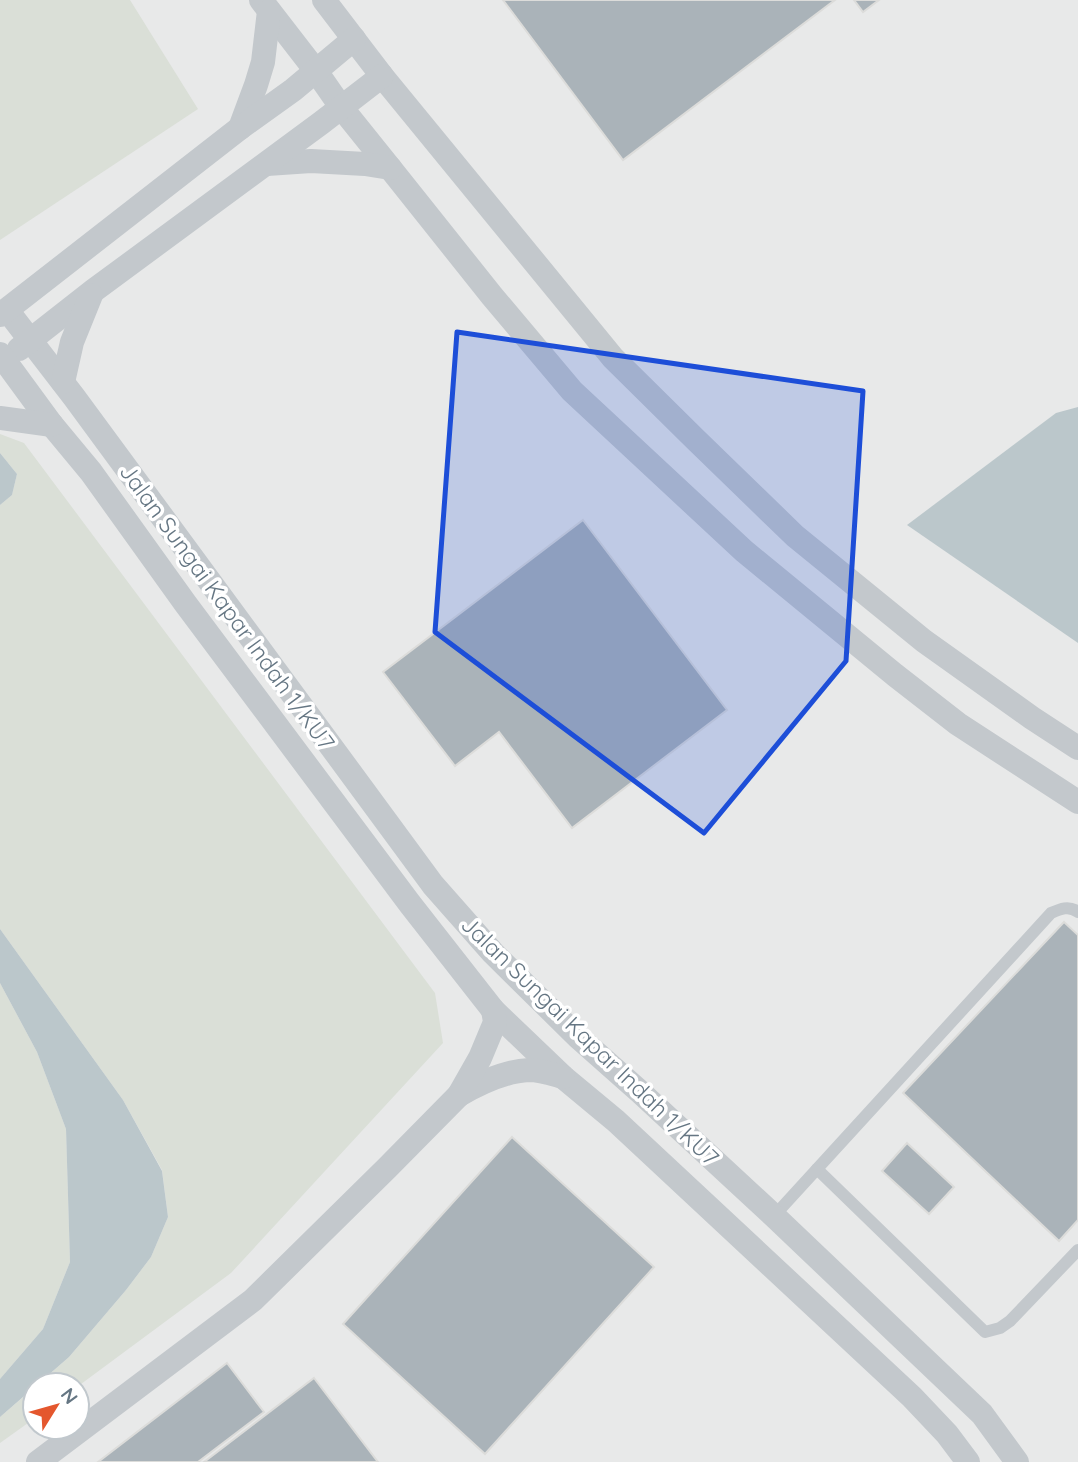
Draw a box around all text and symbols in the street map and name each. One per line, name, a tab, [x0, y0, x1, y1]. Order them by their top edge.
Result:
street label: Jalan Sungai Kapar Indah 1/KU7	[114, 458, 341, 756]
street label: Jalan Sungai Kapar Indah 1/KU7	[455, 910, 725, 1172]
north arrow	[21, 1371, 91, 1441]
text: N	[56, 1383, 83, 1409]

